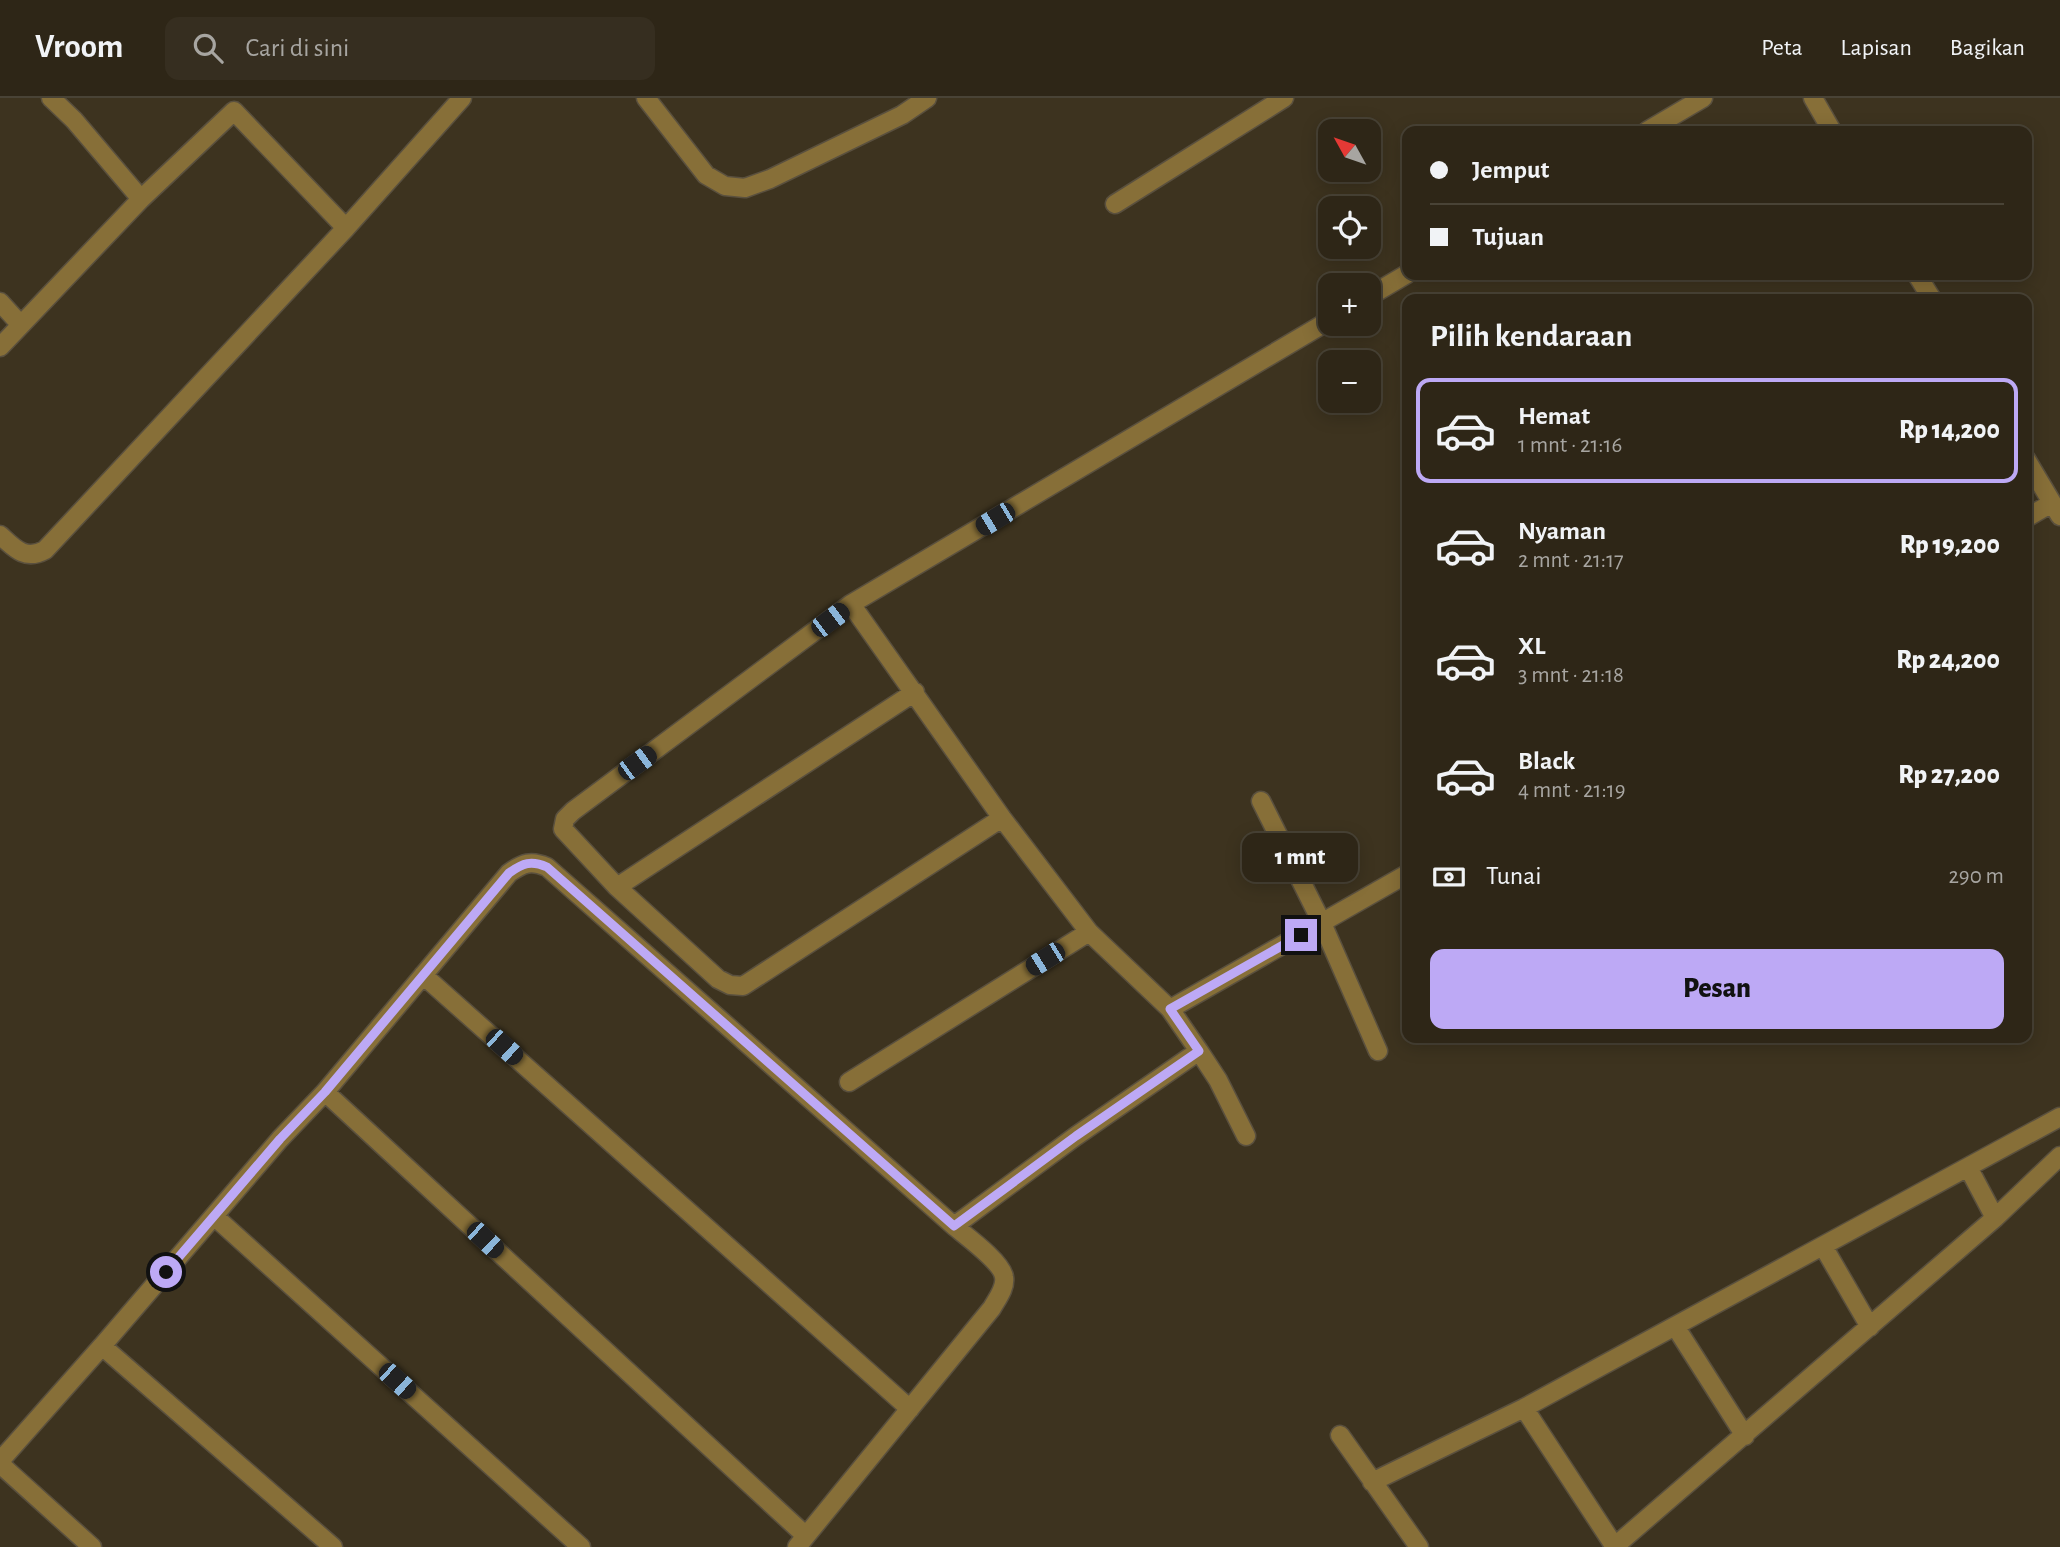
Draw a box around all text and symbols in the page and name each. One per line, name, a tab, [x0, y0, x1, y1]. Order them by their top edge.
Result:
search box	[165, 17, 655, 80]
icon: search	[189, 29, 227, 67]
text: Vroom	[35, 31, 123, 64]
text: Cari di sini	[245, 35, 349, 61]
text: Peta	[1761, 36, 1803, 60]
text: Lapisan	[1841, 36, 1912, 60]
text: Bagikan	[1950, 36, 2025, 60]
north arrow	[1318, 119, 1381, 182]
map controls	[1318, 119, 1381, 413]
text: Jemput	[1472, 157, 1549, 183]
button: locate	[1318, 196, 1381, 259]
text: Tujuan	[1472, 224, 1544, 250]
button: +	[1318, 273, 1381, 336]
text: Pilih kendaraan	[1430, 320, 1632, 352]
button: −	[1318, 350, 1381, 413]
icon: car	[1434, 399, 1497, 462]
text: Hemat	[1518, 403, 1590, 429]
text: Rp 14,200	[1899, 417, 2000, 443]
text: 1 mnt · 21:16	[1518, 434, 1622, 457]
car	[972, 499, 1019, 539]
icon: car	[1434, 514, 1497, 577]
text: Nyaman	[1518, 518, 1606, 544]
text: Rp 19,200	[1900, 532, 2000, 558]
text: 2 mnt · 21:17	[1518, 549, 1624, 572]
car	[807, 599, 854, 641]
icon: car	[1434, 629, 1497, 692]
text: XL	[1518, 633, 1545, 659]
text: Rp 24,200	[1896, 647, 2000, 673]
text: 3 mnt · 21:18	[1518, 664, 1624, 687]
car	[614, 742, 661, 784]
icon: car	[1434, 744, 1497, 807]
text: Black	[1518, 748, 1575, 774]
text: Rp 27,200	[1898, 762, 2000, 788]
text: 4 mnt · 21:19	[1518, 779, 1625, 802]
callout: 1 mnt	[1243, 834, 1359, 882]
text: 1 mnt	[1275, 846, 1325, 869]
icon: cash	[1430, 858, 1468, 896]
text: Tunai	[1486, 863, 1542, 889]
text: 290 m	[1948, 865, 2004, 888]
route end	[1285, 919, 1317, 951]
car	[1022, 939, 1069, 979]
button: Pesan	[1430, 949, 2004, 1029]
car	[482, 1025, 527, 1069]
car	[463, 1218, 508, 1262]
route start	[150, 1256, 182, 1288]
car	[375, 1359, 420, 1403]

